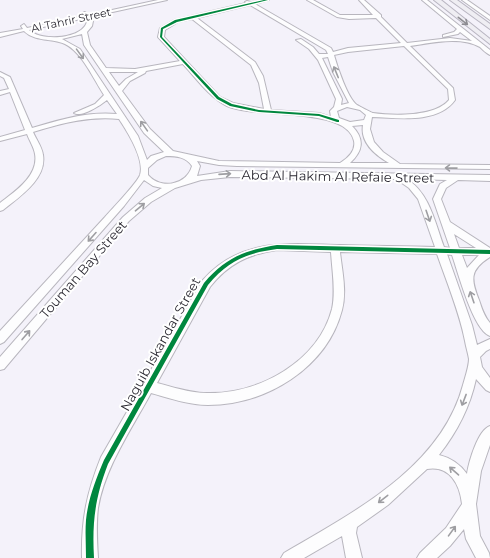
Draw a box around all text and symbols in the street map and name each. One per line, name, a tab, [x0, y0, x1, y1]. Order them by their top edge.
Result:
street label: Al Tahrir Street	[30, 5, 113, 35]
one-way arrow	[458, 17, 469, 25]
one-way arrow	[76, 48, 85, 59]
one-way arrow	[332, 67, 340, 79]
one-way arrow	[140, 121, 148, 132]
one-way arrow	[445, 164, 458, 171]
street label: Abd Al Hakim Al Refaie Street	[241, 166, 435, 186]
one-way arrow	[218, 171, 231, 178]
one-way arrow	[134, 202, 145, 211]
one-way arrow	[425, 209, 432, 222]
street label: Touman Bay Street	[36, 217, 130, 321]
one-way arrow	[87, 231, 96, 242]
street label: Naguib Iskandar Street	[117, 274, 203, 414]
one-way arrow	[468, 291, 475, 304]
one-way arrow	[21, 330, 30, 340]
one-way arrow	[460, 393, 468, 405]
one-way arrow	[449, 466, 460, 475]
one-way arrow	[378, 495, 389, 504]
one-way arrow	[448, 525, 457, 536]

